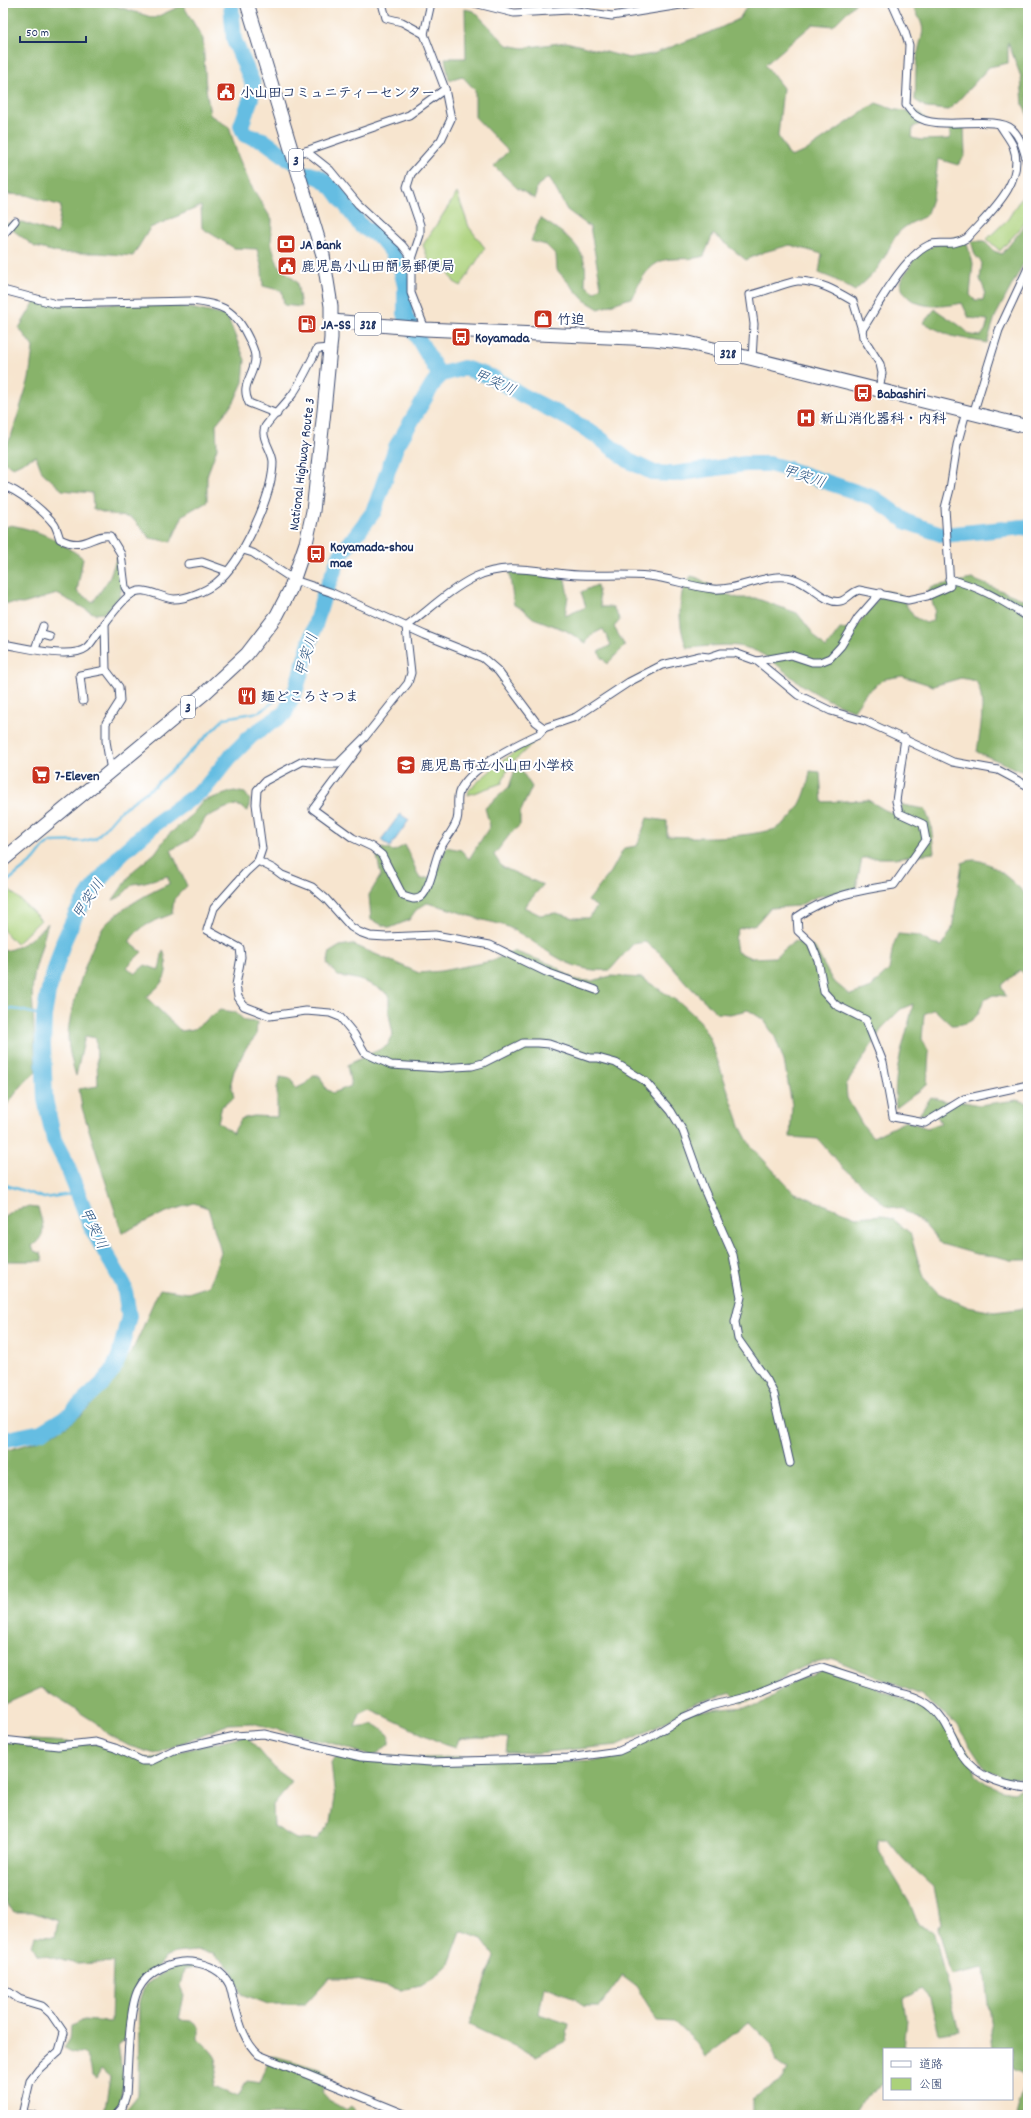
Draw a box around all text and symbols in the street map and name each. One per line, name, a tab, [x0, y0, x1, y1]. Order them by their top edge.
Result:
scale bar	[20, 18, 86, 44]
text: 50 m	[26, 25, 49, 42]
public building icon: 小山田コミュニティーセンター	[215, 81, 237, 103]
place label: 小山田コミュニティーセンター	[240, 84, 435, 104]
road number: 3	[289, 149, 303, 171]
bank icon: JA Bank	[275, 233, 297, 255]
place label: JA Bank	[300, 236, 342, 256]
public building icon: 鹿児島小山田簡易郵便局	[276, 255, 298, 277]
place label: 鹿児島小山田簡易郵便局	[301, 258, 455, 278]
shop icon: 竹迫	[532, 308, 554, 330]
place label: 竹迫	[557, 311, 585, 331]
fuel station icon: JA-SS	[296, 313, 318, 335]
road number: 328	[355, 313, 381, 335]
place label: JA-SS	[321, 316, 351, 336]
bus stop icon: Koyamada	[450, 326, 472, 348]
place label: Koyamada	[475, 329, 531, 349]
road number: 328	[715, 342, 741, 364]
water label: 甲突川	[469, 365, 519, 403]
bus stop icon: Babashiri	[852, 382, 874, 404]
place label: Babashiri	[877, 385, 926, 405]
street label: National Highway Route 3	[285, 397, 321, 532]
hospital icon: 新山消化器科・内科	[795, 407, 817, 429]
place label: 新山消化器科・内科	[820, 410, 947, 430]
water label: 甲突川	[779, 460, 828, 495]
place label: Koyamada-shou mae	[330, 538, 414, 574]
bus stop icon: Koyamada-shou mae	[305, 543, 327, 565]
water label: 甲突川	[291, 631, 325, 680]
restaurant icon: 麺どころさつま	[236, 685, 258, 707]
place label: 麺どころさつま	[261, 688, 359, 708]
road number: 3	[181, 696, 195, 718]
school or university icon: 鹿児島市立小山田小学校	[395, 754, 417, 776]
place label: 鹿児島市立小山田小学校	[420, 757, 574, 777]
supermarket icon: 7-Eleven	[30, 764, 52, 786]
place label: 7-Eleven	[55, 767, 100, 787]
water label: 甲突川	[68, 875, 111, 925]
water label: 甲突川	[72, 1204, 112, 1254]
legend	[883, 2048, 1013, 2100]
text: 道路	[919, 2057, 943, 2074]
text: 公園	[919, 2077, 943, 2094]

